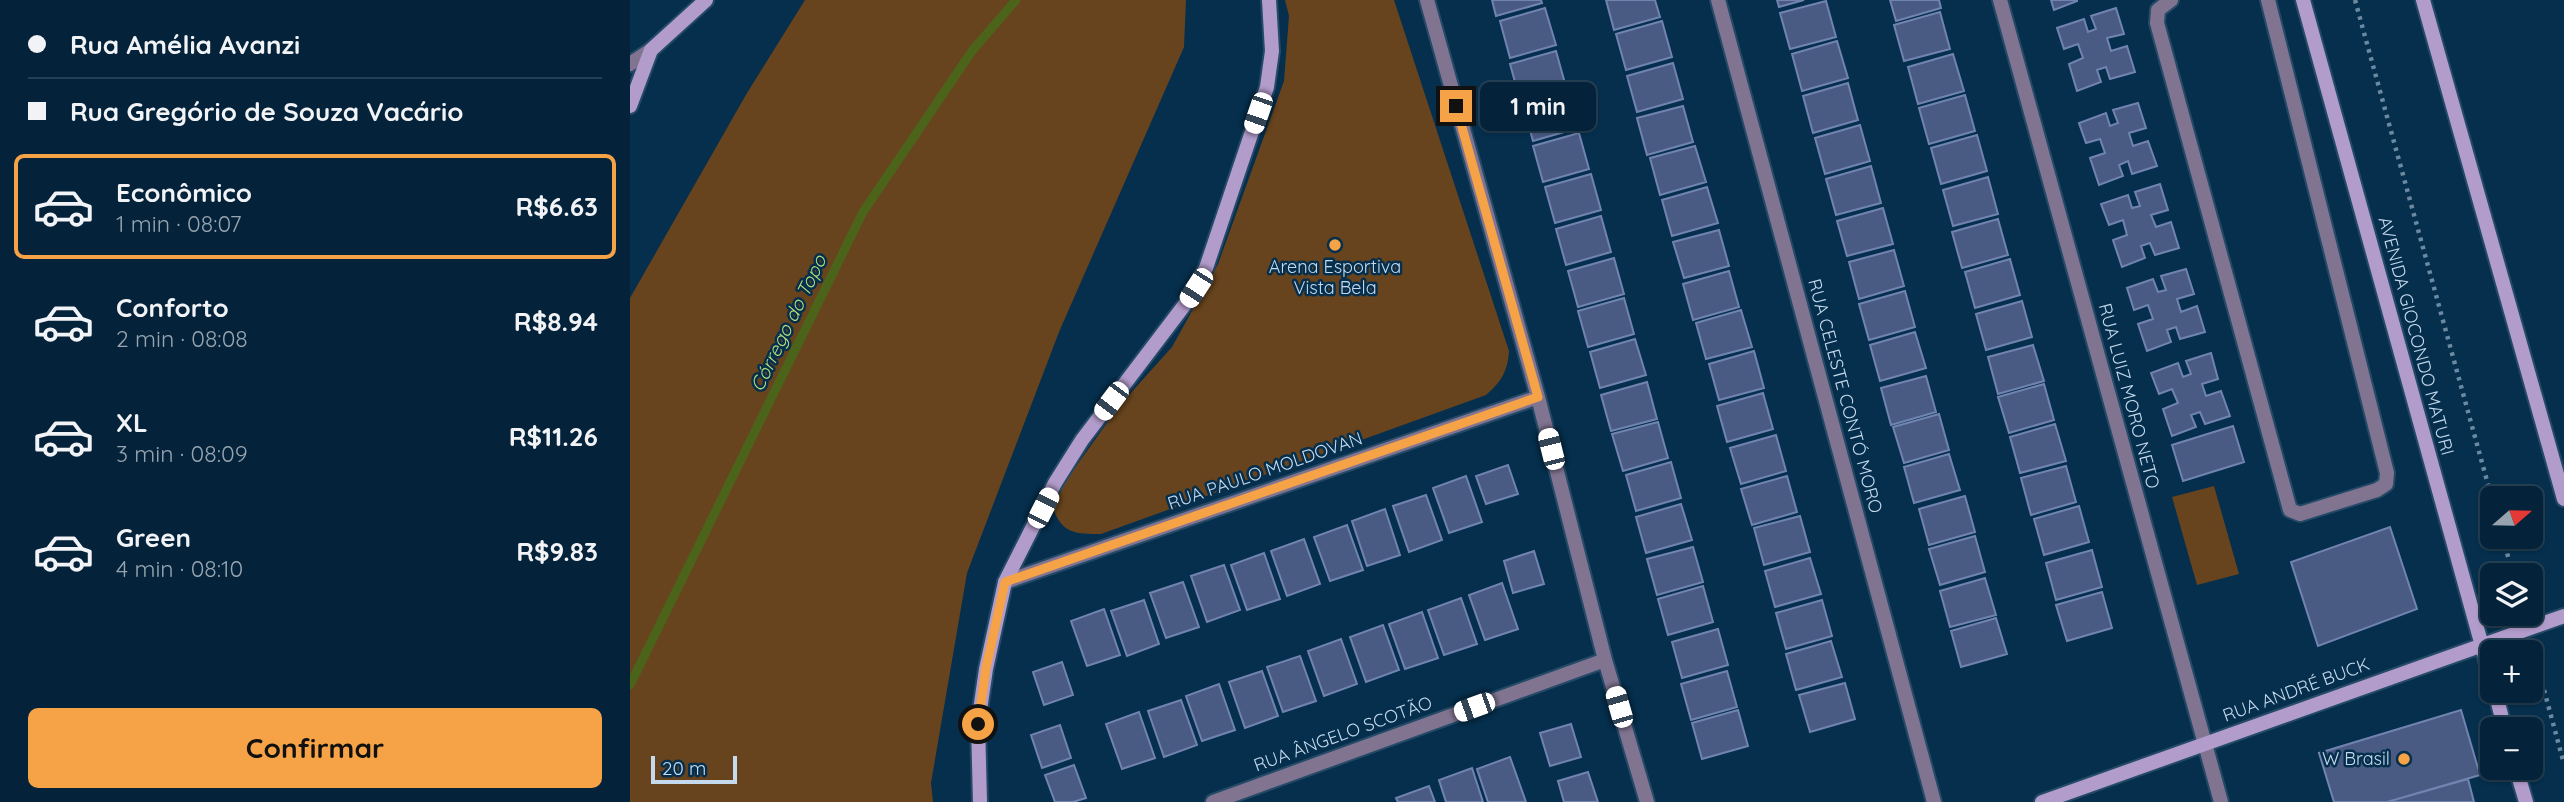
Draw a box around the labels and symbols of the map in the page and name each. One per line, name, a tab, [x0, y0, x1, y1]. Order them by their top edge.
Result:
callout: 1 min	[1480, 82, 1596, 130]
car	[1242, 90, 1275, 136]
route end	[1440, 90, 1472, 122]
street label: AVENIDA GIOCONDO MATURI	[2374, 214, 2459, 458]
marker: Arena Esportiva Vista Bela	[1327, 237, 1343, 253]
water label: Córrego do Topo	[745, 250, 832, 395]
place label: Arena Esportiva Vista Bela	[1269, 255, 1401, 299]
car	[1176, 265, 1217, 311]
street label: RUA CELESTE CONTÓ MORO	[1803, 276, 1888, 516]
street label: RUA LUIZ MORO NETO	[2094, 301, 2165, 491]
car	[1090, 378, 1133, 424]
street label: RUA PAULO MOLDOVAN	[1164, 426, 1365, 515]
car	[1536, 426, 1567, 472]
car	[1025, 485, 1062, 531]
north arrow	[2480, 486, 2543, 550]
street label: RUA ANDRÉ BUCK	[2219, 652, 2372, 727]
car	[1604, 684, 1635, 730]
car	[1451, 690, 1498, 724]
street label: RUA ÂNGELO SCOTÃO	[1250, 691, 1435, 777]
route start	[962, 708, 994, 740]
place label: W Brasil	[2322, 747, 2390, 770]
marker: W Brasil	[2396, 751, 2412, 767]
scale bar	[651, 753, 737, 785]

